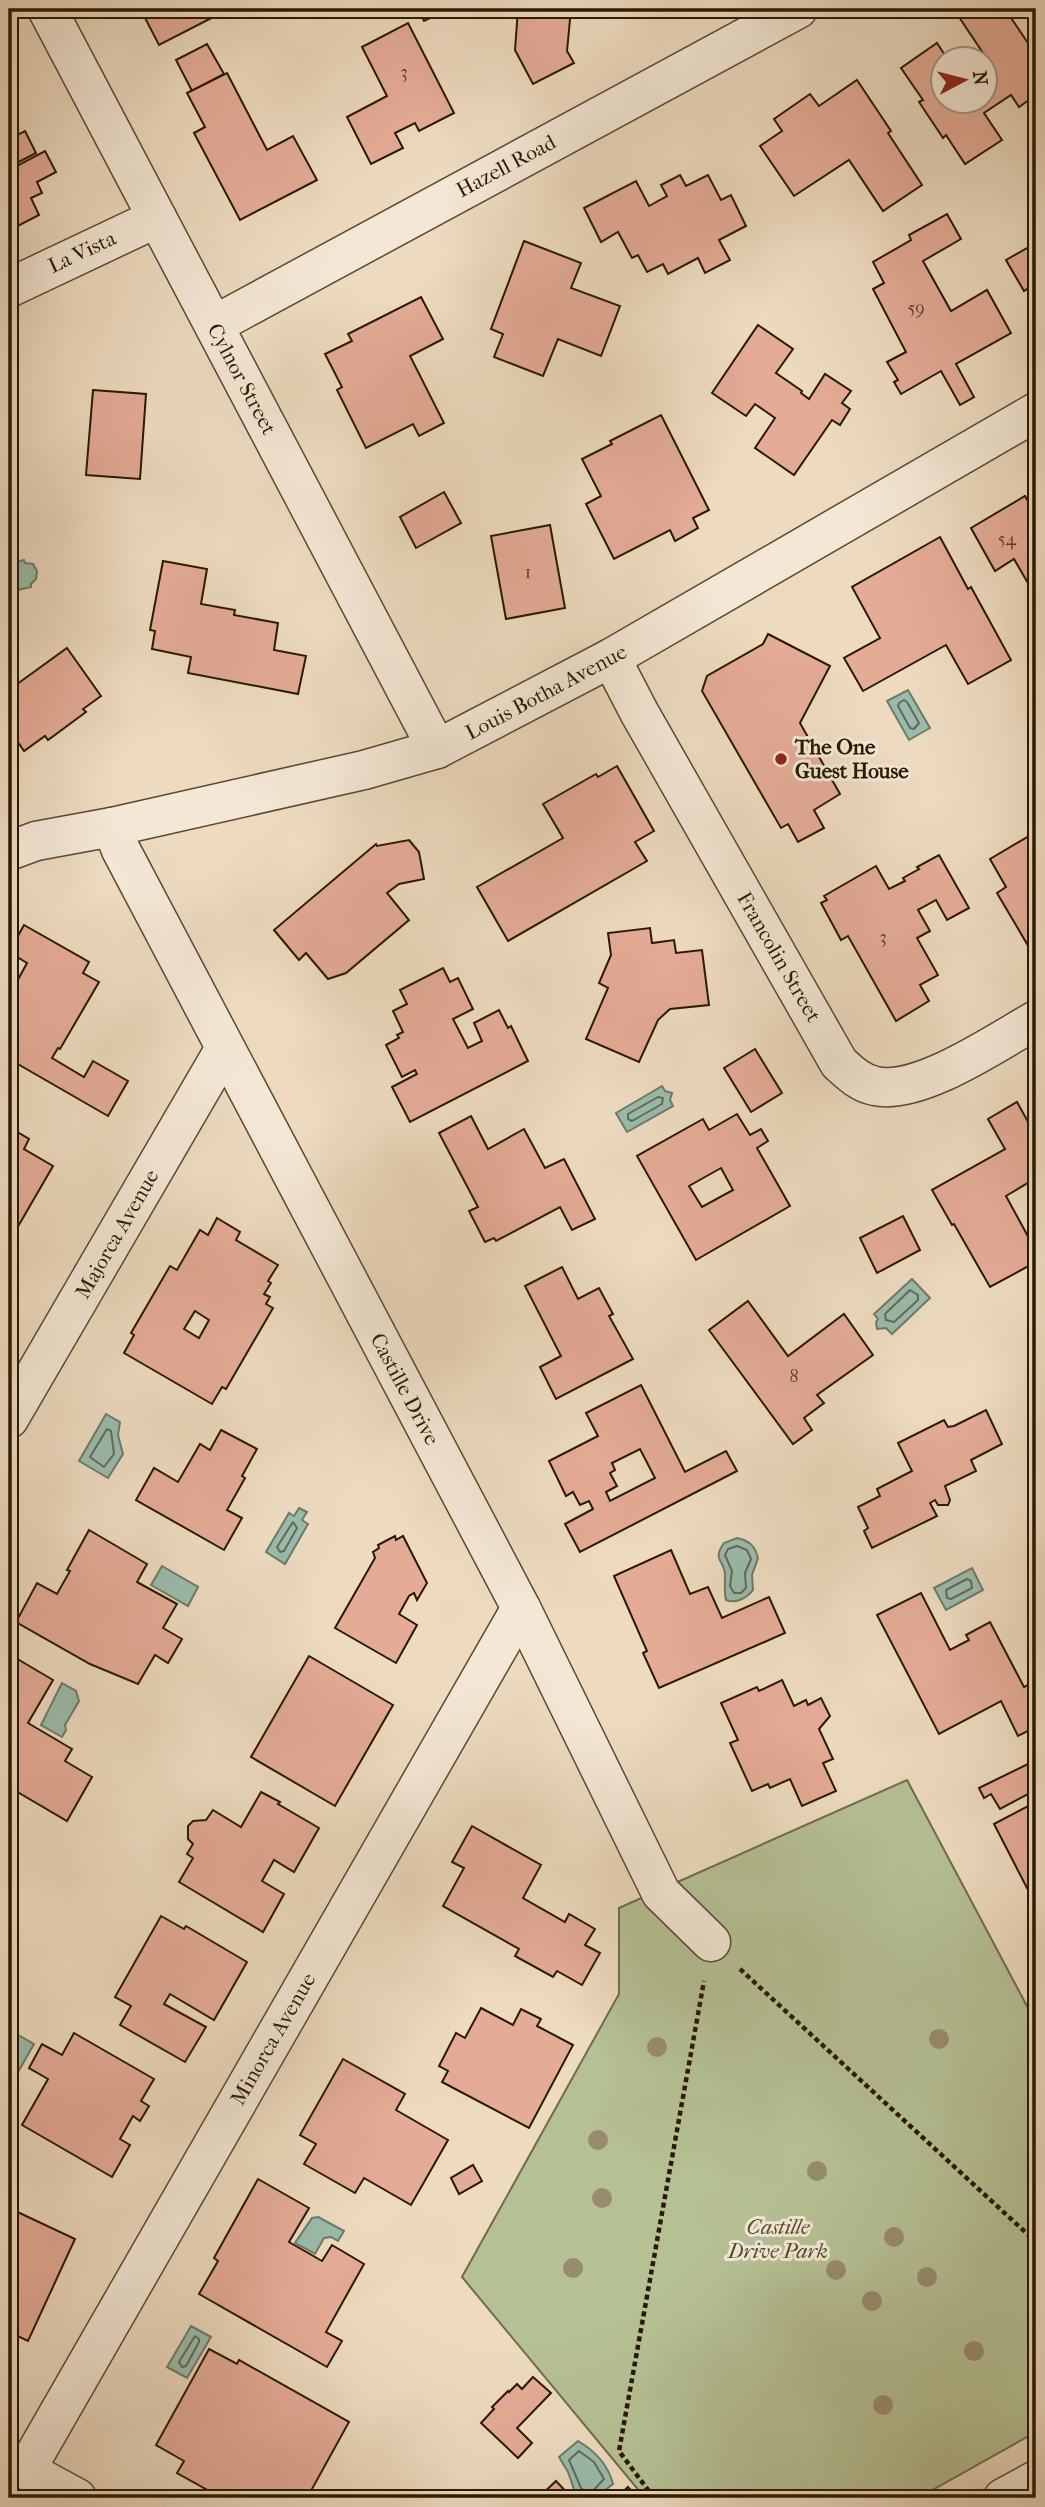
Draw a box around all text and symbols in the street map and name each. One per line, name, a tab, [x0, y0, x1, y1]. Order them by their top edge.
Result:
north arrow	[930, 46, 1000, 116]
house number: 3	[400, 62, 408, 83]
text: N	[968, 70, 992, 87]
street label: Hazell Road	[452, 130, 560, 202]
street label: La Vista	[44, 226, 120, 278]
house number: 59	[907, 298, 925, 319]
street label: Cylnor Street	[203, 319, 282, 439]
house number: 54	[998, 529, 1017, 550]
house number: 1	[525, 562, 531, 583]
street label: Louis Botha Avenue	[461, 639, 631, 745]
place label: The One Guest House	[794, 735, 909, 783]
marker: The One Guest House	[773, 751, 789, 767]
street label: Francolin Street	[732, 888, 826, 1027]
house number: 3	[879, 927, 887, 948]
street label: Majorca Avenue	[70, 1165, 164, 1303]
street label: Castille Drive	[366, 1329, 444, 1449]
house number: 8	[789, 1366, 799, 1387]
street label: Minorca Avenue	[226, 1969, 320, 2109]
park label: Castille Drive Park	[726, 2215, 828, 2263]

